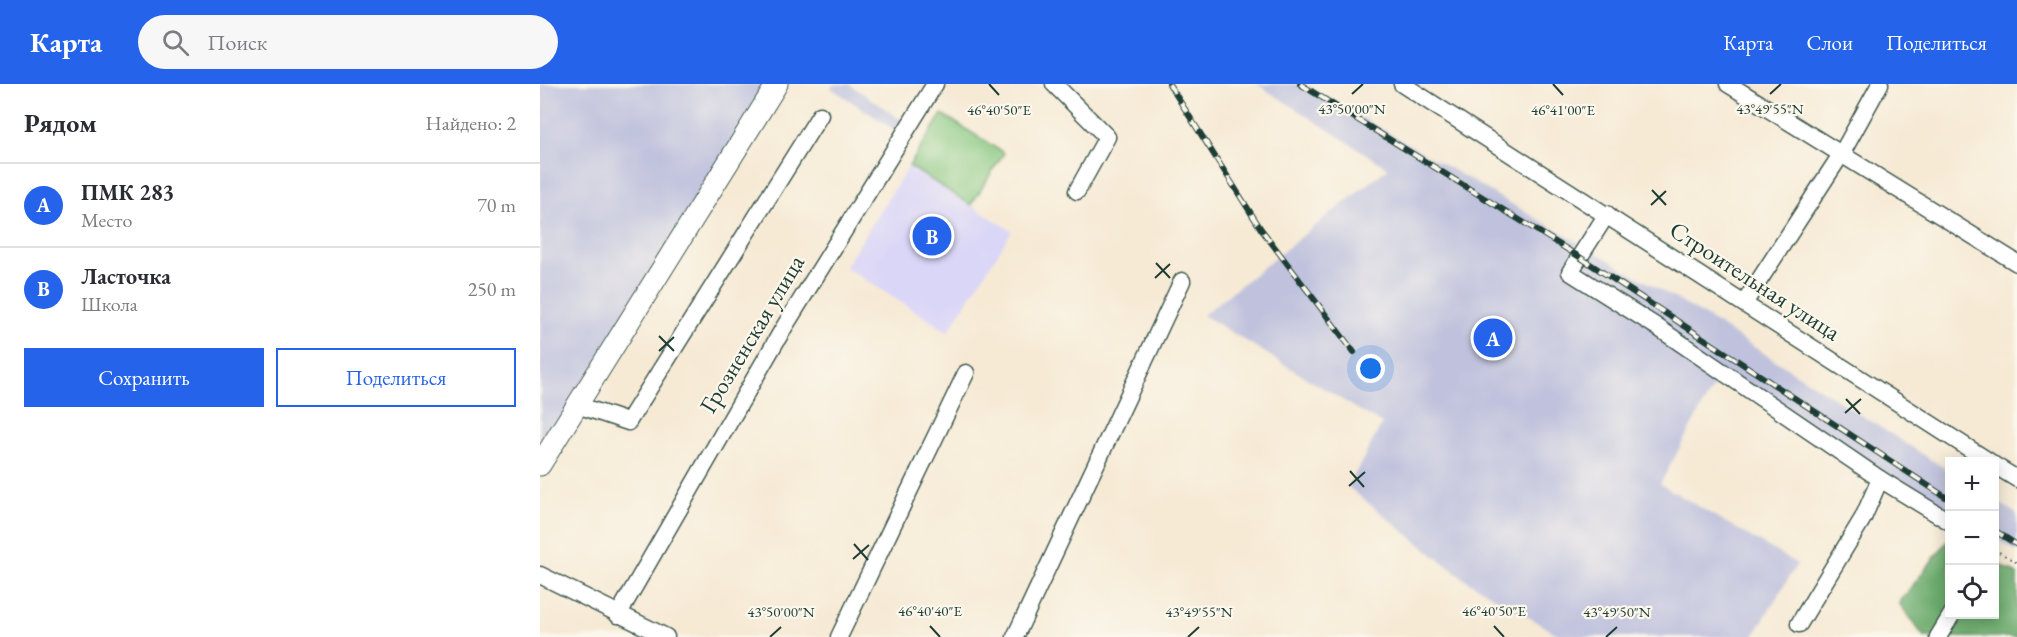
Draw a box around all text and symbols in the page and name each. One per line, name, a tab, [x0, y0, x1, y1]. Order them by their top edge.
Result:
search box	[138, 15, 558, 69]
text: Карта	[30, 24, 102, 60]
icon: search	[159, 26, 192, 59]
text: Поиск	[207, 28, 267, 57]
text: Карта	[1723, 29, 1773, 56]
text: Слои	[1806, 29, 1853, 56]
text: Поделиться	[1886, 29, 1987, 56]
text: 43°50'00"N	[1318, 99, 1386, 118]
text: 43°49'55"N	[1736, 99, 1804, 118]
text: 46°40'50"E	[967, 100, 1032, 119]
text: 46°41'00"E	[1531, 100, 1596, 119]
text: Рядом	[24, 106, 97, 140]
text: Найдено: 2	[425, 110, 516, 136]
text: ПМК 283	[81, 178, 174, 207]
text: A	[36, 192, 51, 218]
text: 70 m	[477, 192, 516, 218]
text: Место	[81, 207, 132, 233]
pin: B	[912, 214, 952, 258]
street label: Строительная улица	[1664, 214, 1847, 348]
street label: Грозненская улица	[692, 249, 811, 419]
text: Ласточка	[81, 262, 171, 291]
text: B	[37, 276, 50, 302]
text: 250 m	[468, 276, 516, 302]
text: Школа	[81, 291, 138, 317]
pin: A	[1474, 316, 1512, 360]
button: Сохранить	[24, 348, 264, 407]
button: Поделиться	[276, 348, 516, 407]
your location	[1356, 354, 1385, 383]
map controls	[1945, 457, 1999, 619]
button: +	[1945, 457, 1999, 511]
button: −	[1945, 511, 1999, 565]
button: locate	[1945, 565, 1999, 619]
text: 46°40'40"E	[898, 601, 963, 620]
text: 46°40'50"E	[1462, 601, 1527, 620]
text: 43°50'00"N	[747, 602, 815, 621]
text: 43°49'55"N	[1165, 602, 1233, 621]
text: 43°49'50"N	[1583, 602, 1651, 621]

